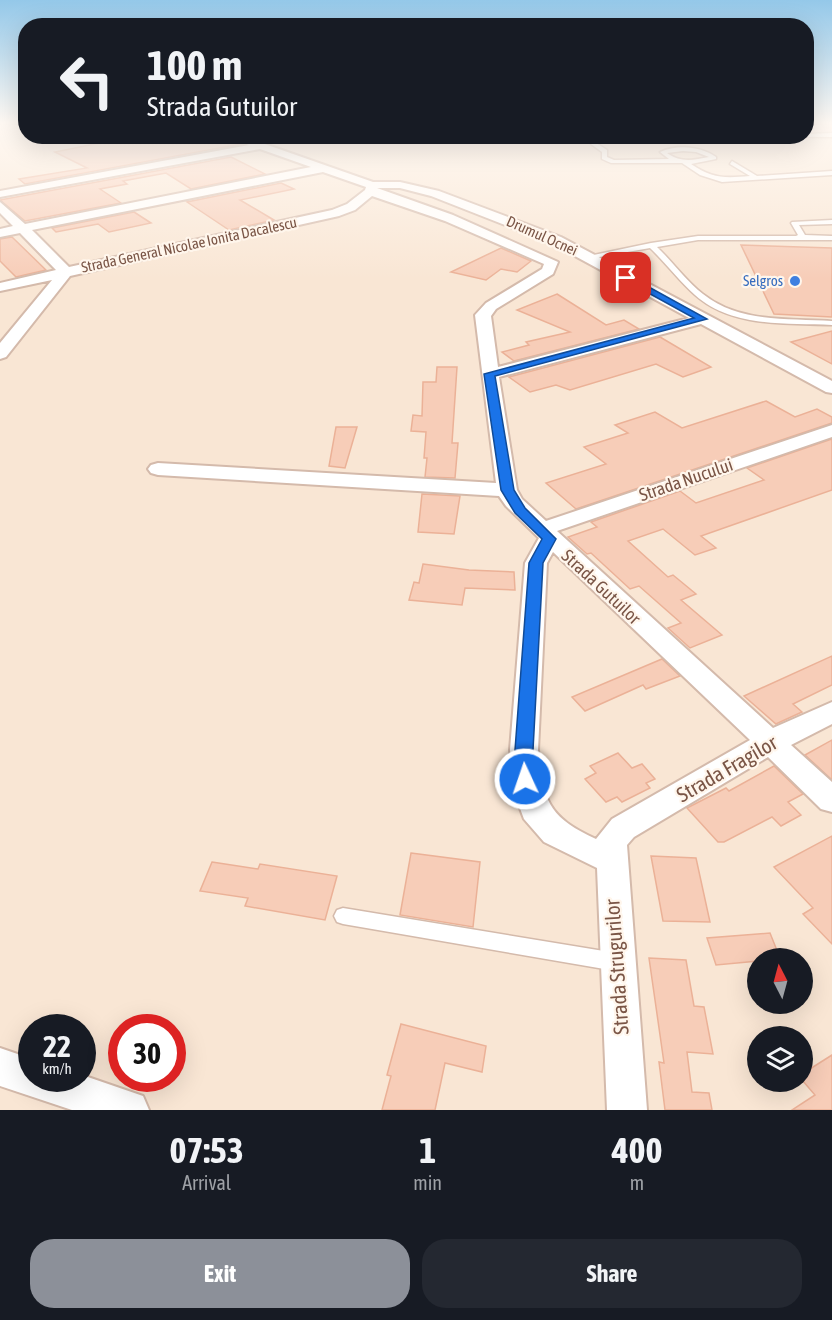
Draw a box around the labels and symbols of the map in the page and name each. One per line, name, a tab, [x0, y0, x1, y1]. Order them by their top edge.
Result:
street label: Drumul Ocnei	[504, 212, 580, 259]
street label: Strada General Nicolae Ionita Dacalescu	[79, 213, 298, 276]
pin	[600, 252, 651, 303]
place label: Selgros	[743, 272, 783, 289]
marker: Selgros	[788, 274, 802, 288]
street label: Strada Nucului	[636, 454, 735, 505]
street label: Strada Gutuilor	[558, 545, 646, 629]
street label: Strada Fragilor	[672, 729, 782, 806]
position arrow	[493, 747, 557, 811]
street label: Strada Strugurilor	[599, 898, 633, 1036]
north arrow	[747, 948, 813, 1014]
speed limit sign: 30	[108, 1014, 186, 1092]

